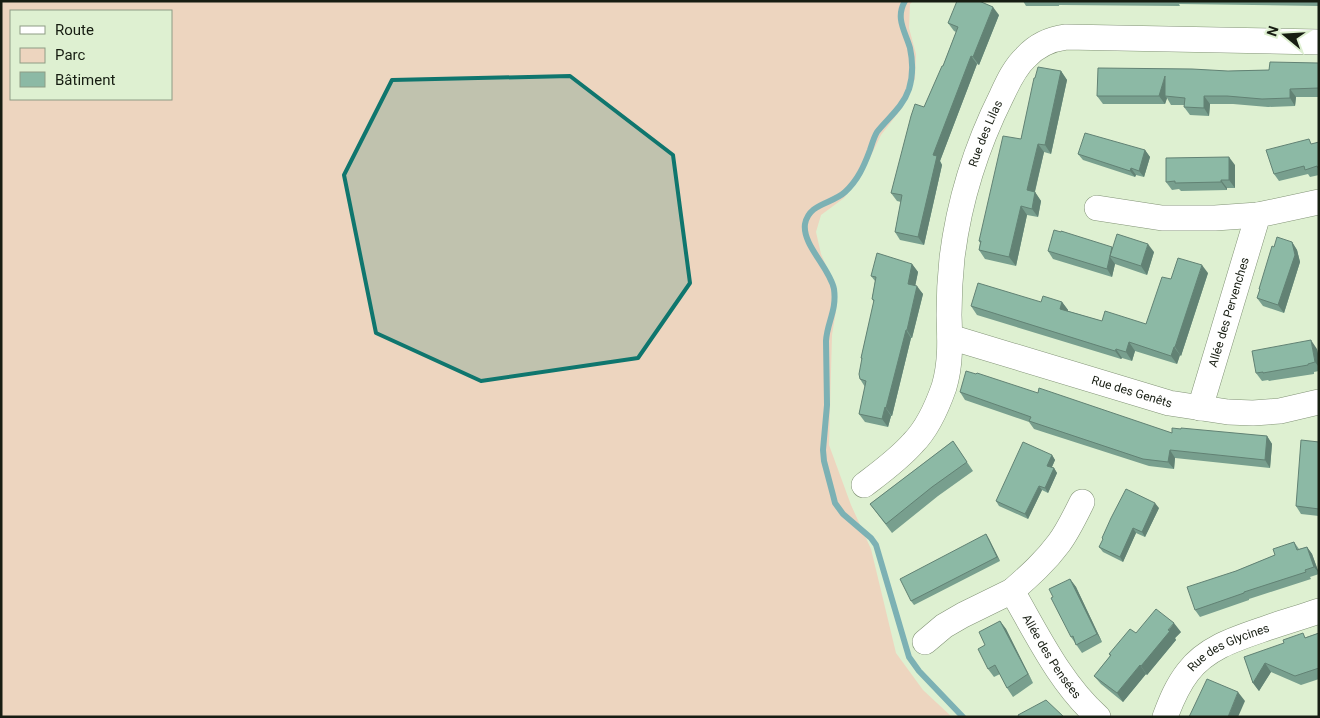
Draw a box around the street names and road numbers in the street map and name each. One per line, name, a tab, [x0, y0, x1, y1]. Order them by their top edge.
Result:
street label: Rue des Lilas	[966, 98, 1005, 169]
street label: Allée des Pervenches	[1206, 256, 1252, 369]
street label: Rue des Genêts	[1090, 373, 1174, 411]
street label: Allée des Pensées	[1020, 612, 1084, 701]
street label: Rue des Glycines	[1185, 621, 1271, 674]

